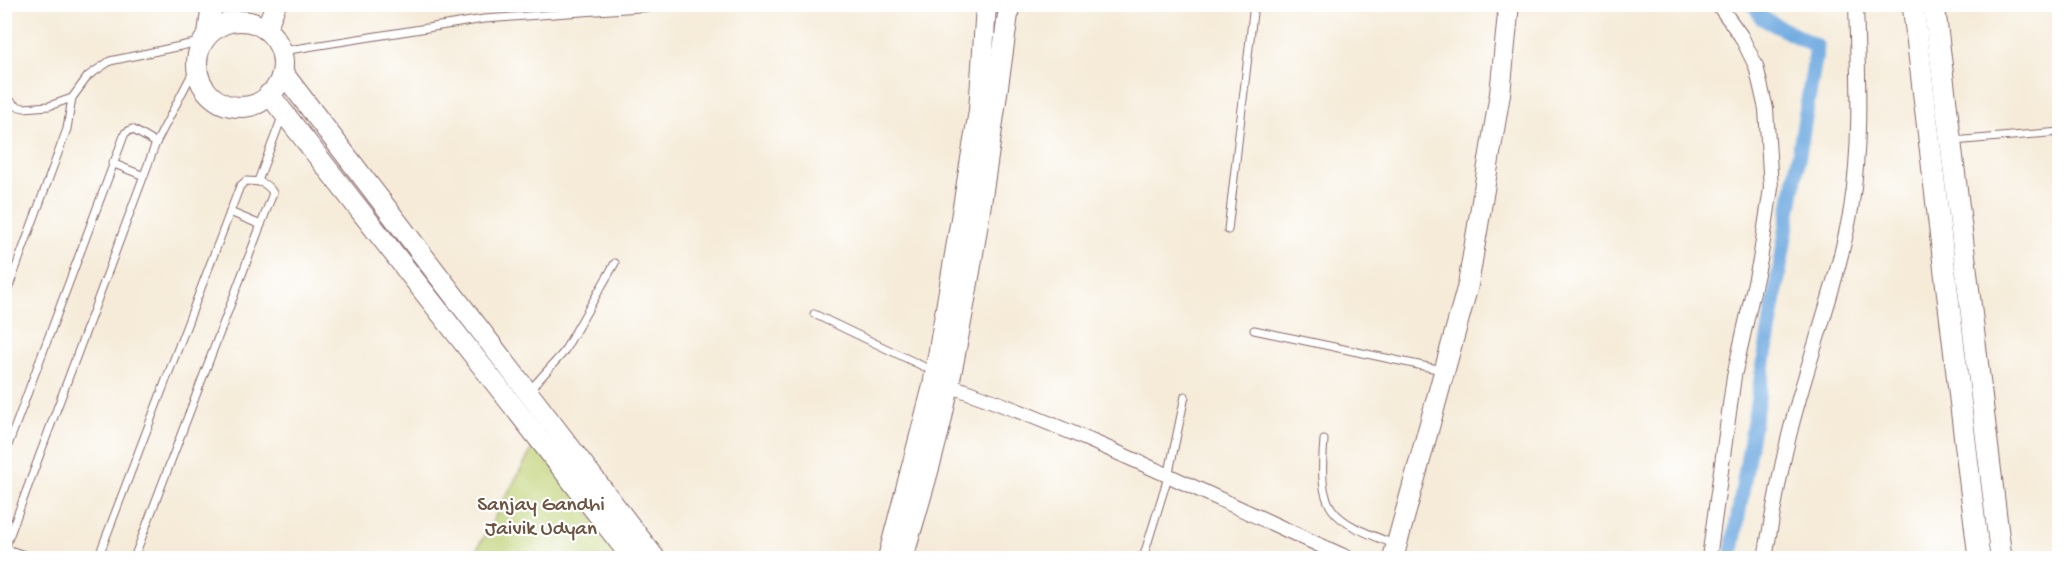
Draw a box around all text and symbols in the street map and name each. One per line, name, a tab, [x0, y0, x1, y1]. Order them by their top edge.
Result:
park label: Sanjay Gandhi Jaivik Udyan	[477, 494, 605, 543]

